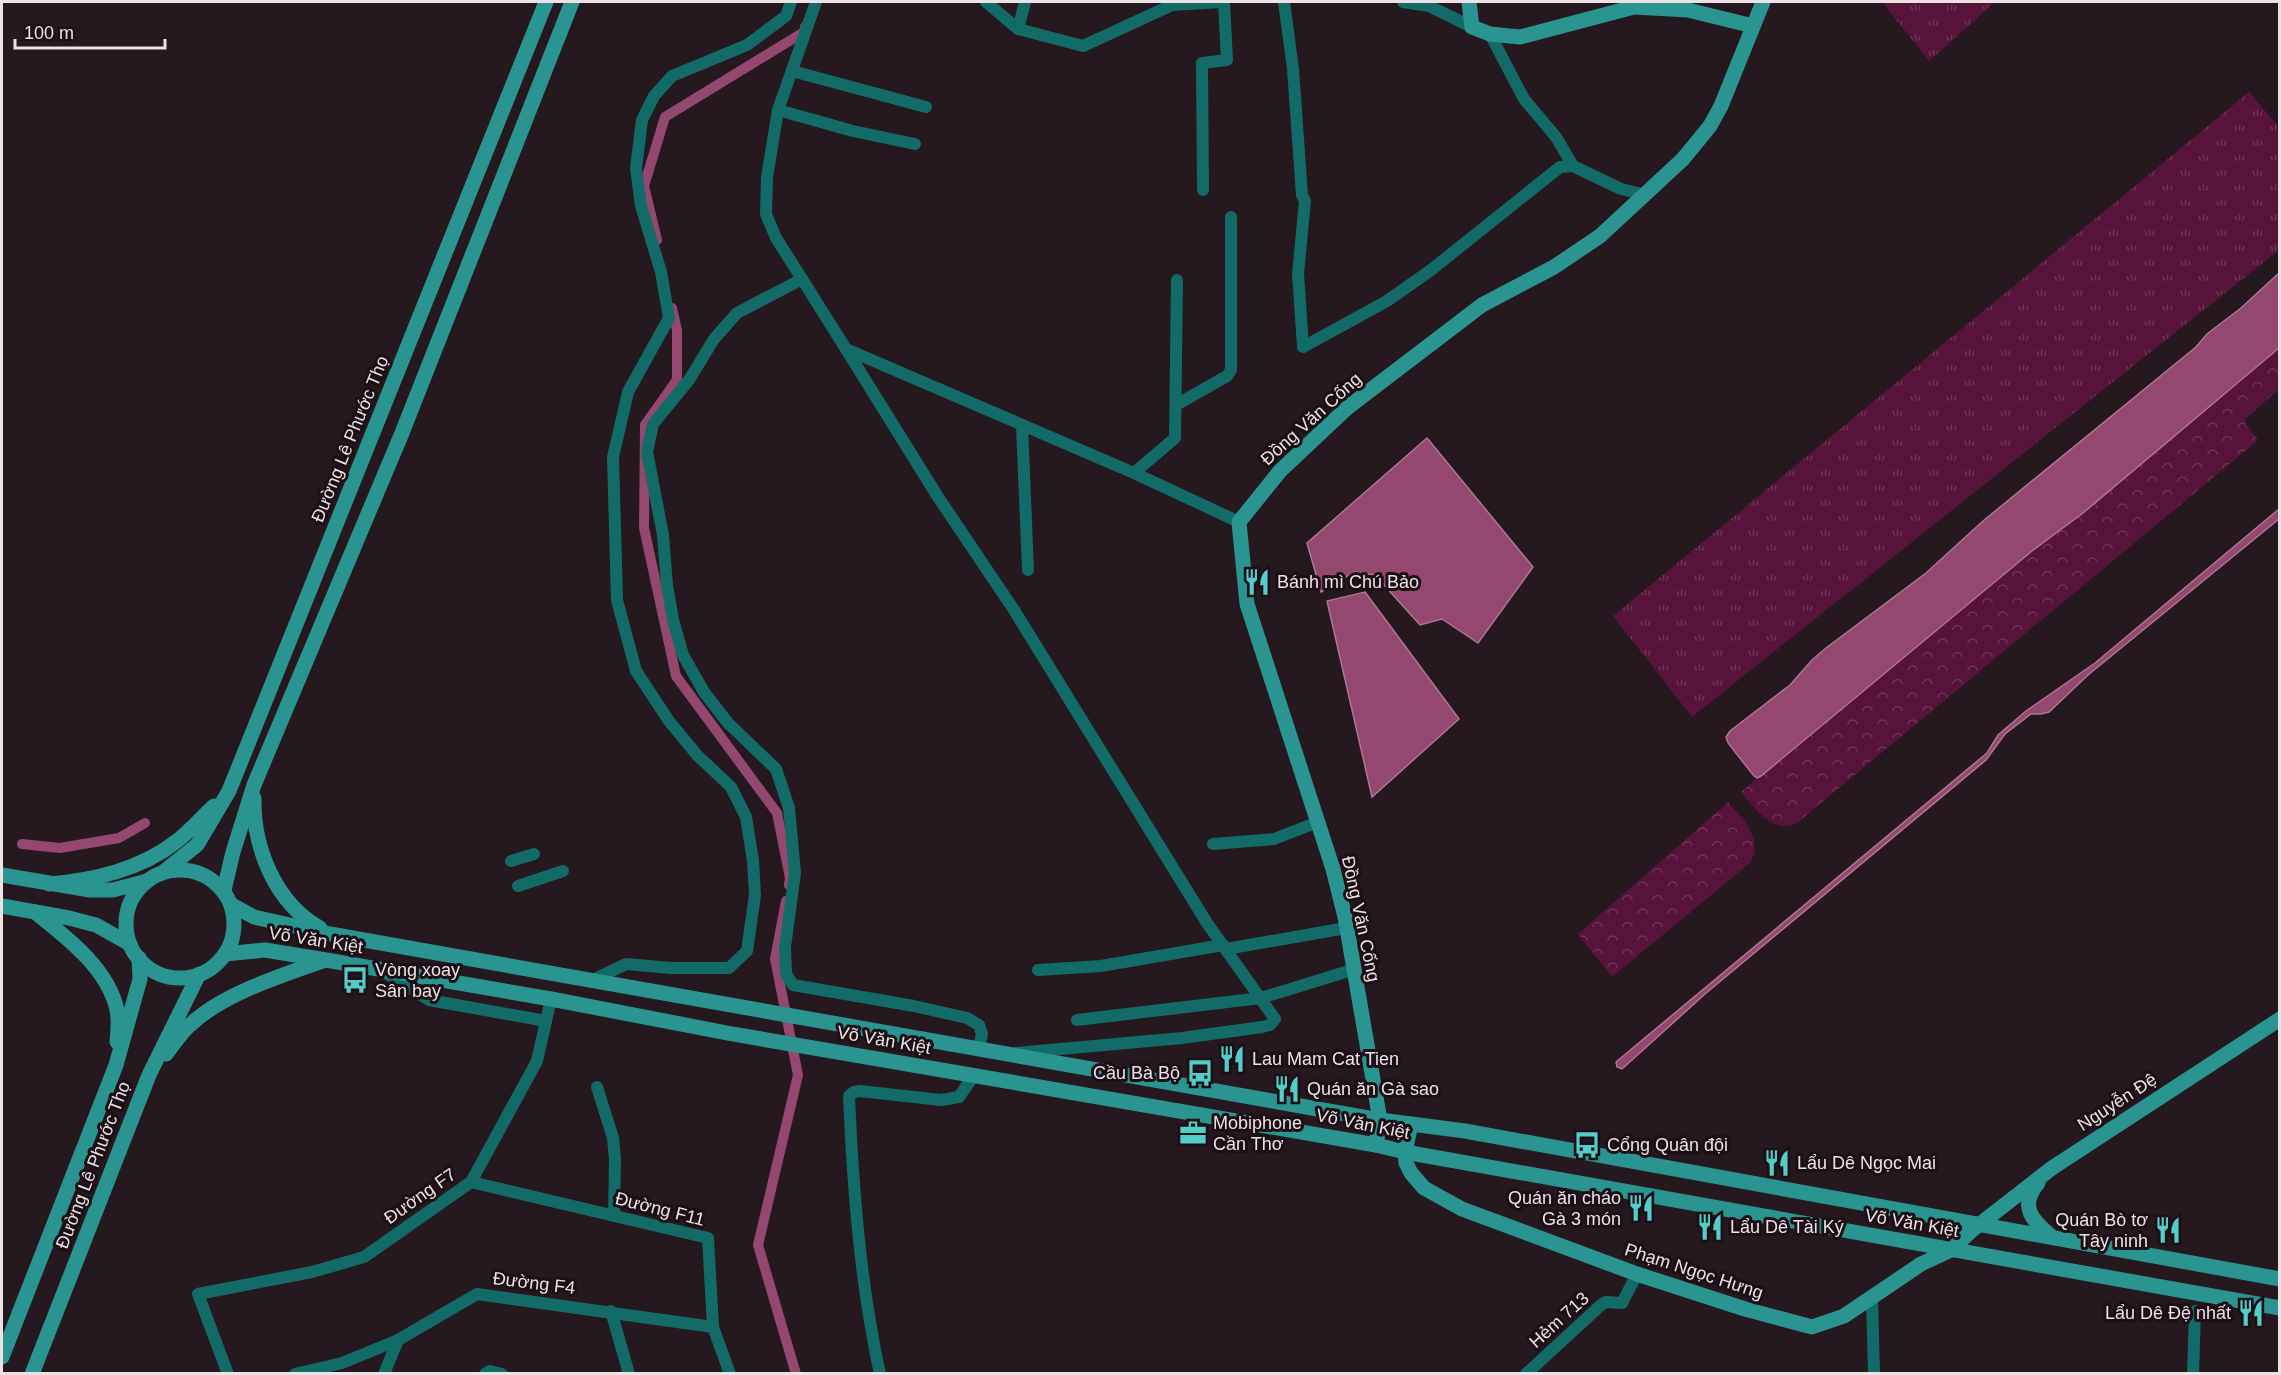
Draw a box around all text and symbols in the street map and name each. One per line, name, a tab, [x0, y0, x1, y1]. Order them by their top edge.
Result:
scale bar	[15, 12, 165, 50]
text: 100 m	[24, 23, 74, 43]
street label: Đường Lê Phước Thọ	[307, 353, 393, 525]
street label: Đồng Văn Cống	[1257, 369, 1365, 469]
restaurant icon: Bánh mì Chú Bảo	[1242, 567, 1272, 597]
place label: Bánh mì Chú Bảo	[1277, 572, 1419, 592]
street label: Đồng Văn Cống	[1338, 854, 1384, 984]
street label: Võ Văn Kiệt	[267, 923, 365, 957]
place label: Vòng xoay Sân bay	[375, 960, 460, 1001]
bus stop icon: Vòng xoay Sân bay	[340, 965, 370, 995]
street label: Võ Văn Kiệt	[835, 1022, 933, 1058]
restaurant icon: Lau Mam Cat Tien	[1217, 1044, 1247, 1074]
place label: Lau Mam Cat Tien	[1252, 1049, 1399, 1069]
bus stop icon: Cầu Bà Bộ	[1185, 1058, 1215, 1088]
place label: Cầu Bà Bộ	[1093, 1063, 1180, 1083]
street label: Nguyễn Đệ	[2073, 1068, 2160, 1135]
restaurant icon: Quán ăn Gà sao	[1272, 1074, 1302, 1104]
street label: Đường Lê Phước Thọ	[52, 1079, 134, 1251]
place label: Quán ăn Gà sao	[1307, 1079, 1439, 1099]
street label: Võ Văn Kiệt	[1314, 1105, 1412, 1143]
place label: Mobiphone Cần Thơ	[1213, 1113, 1302, 1154]
office icon: Mobiphone Cần Thơ	[1178, 1118, 1208, 1148]
bus stop icon: Cổng Quân đội	[1572, 1130, 1602, 1160]
place label: Cổng Quân đội	[1607, 1135, 1728, 1155]
restaurant icon: Lẩu Dê Ngọc Mai	[1762, 1148, 1792, 1178]
place label: Lẩu Dê Ngọc Mai	[1797, 1153, 1936, 1173]
street label: Đường F7	[380, 1164, 460, 1228]
street label: Đường F11	[613, 1188, 707, 1230]
place label: Quán ăn cháo Gà 3 món	[1508, 1188, 1621, 1229]
restaurant icon: Quán ăn cháo Gà 3 món	[1626, 1193, 1656, 1223]
street label: Võ Văn Kiệt	[1863, 1205, 1961, 1241]
place label: Quán Bò tơ Tây ninh	[2055, 1210, 2148, 1251]
restaurant icon: Lẩu Dê Tài Ký	[1695, 1212, 1725, 1242]
restaurant icon: Quán Bò tơ Tây ninh	[2153, 1215, 2183, 1245]
place label: Lẩu Dê Tài Ký	[1730, 1217, 1844, 1237]
street label: Phạm Ngọc Hưng	[1622, 1239, 1766, 1303]
street label: Đường F4	[492, 1268, 576, 1298]
street label: Hẻm 713	[1525, 1288, 1593, 1352]
restaurant icon: Lẩu Dê Đệ nhất	[2236, 1298, 2266, 1328]
place label: Lẩu Dê Đệ nhất	[2105, 1303, 2231, 1323]

